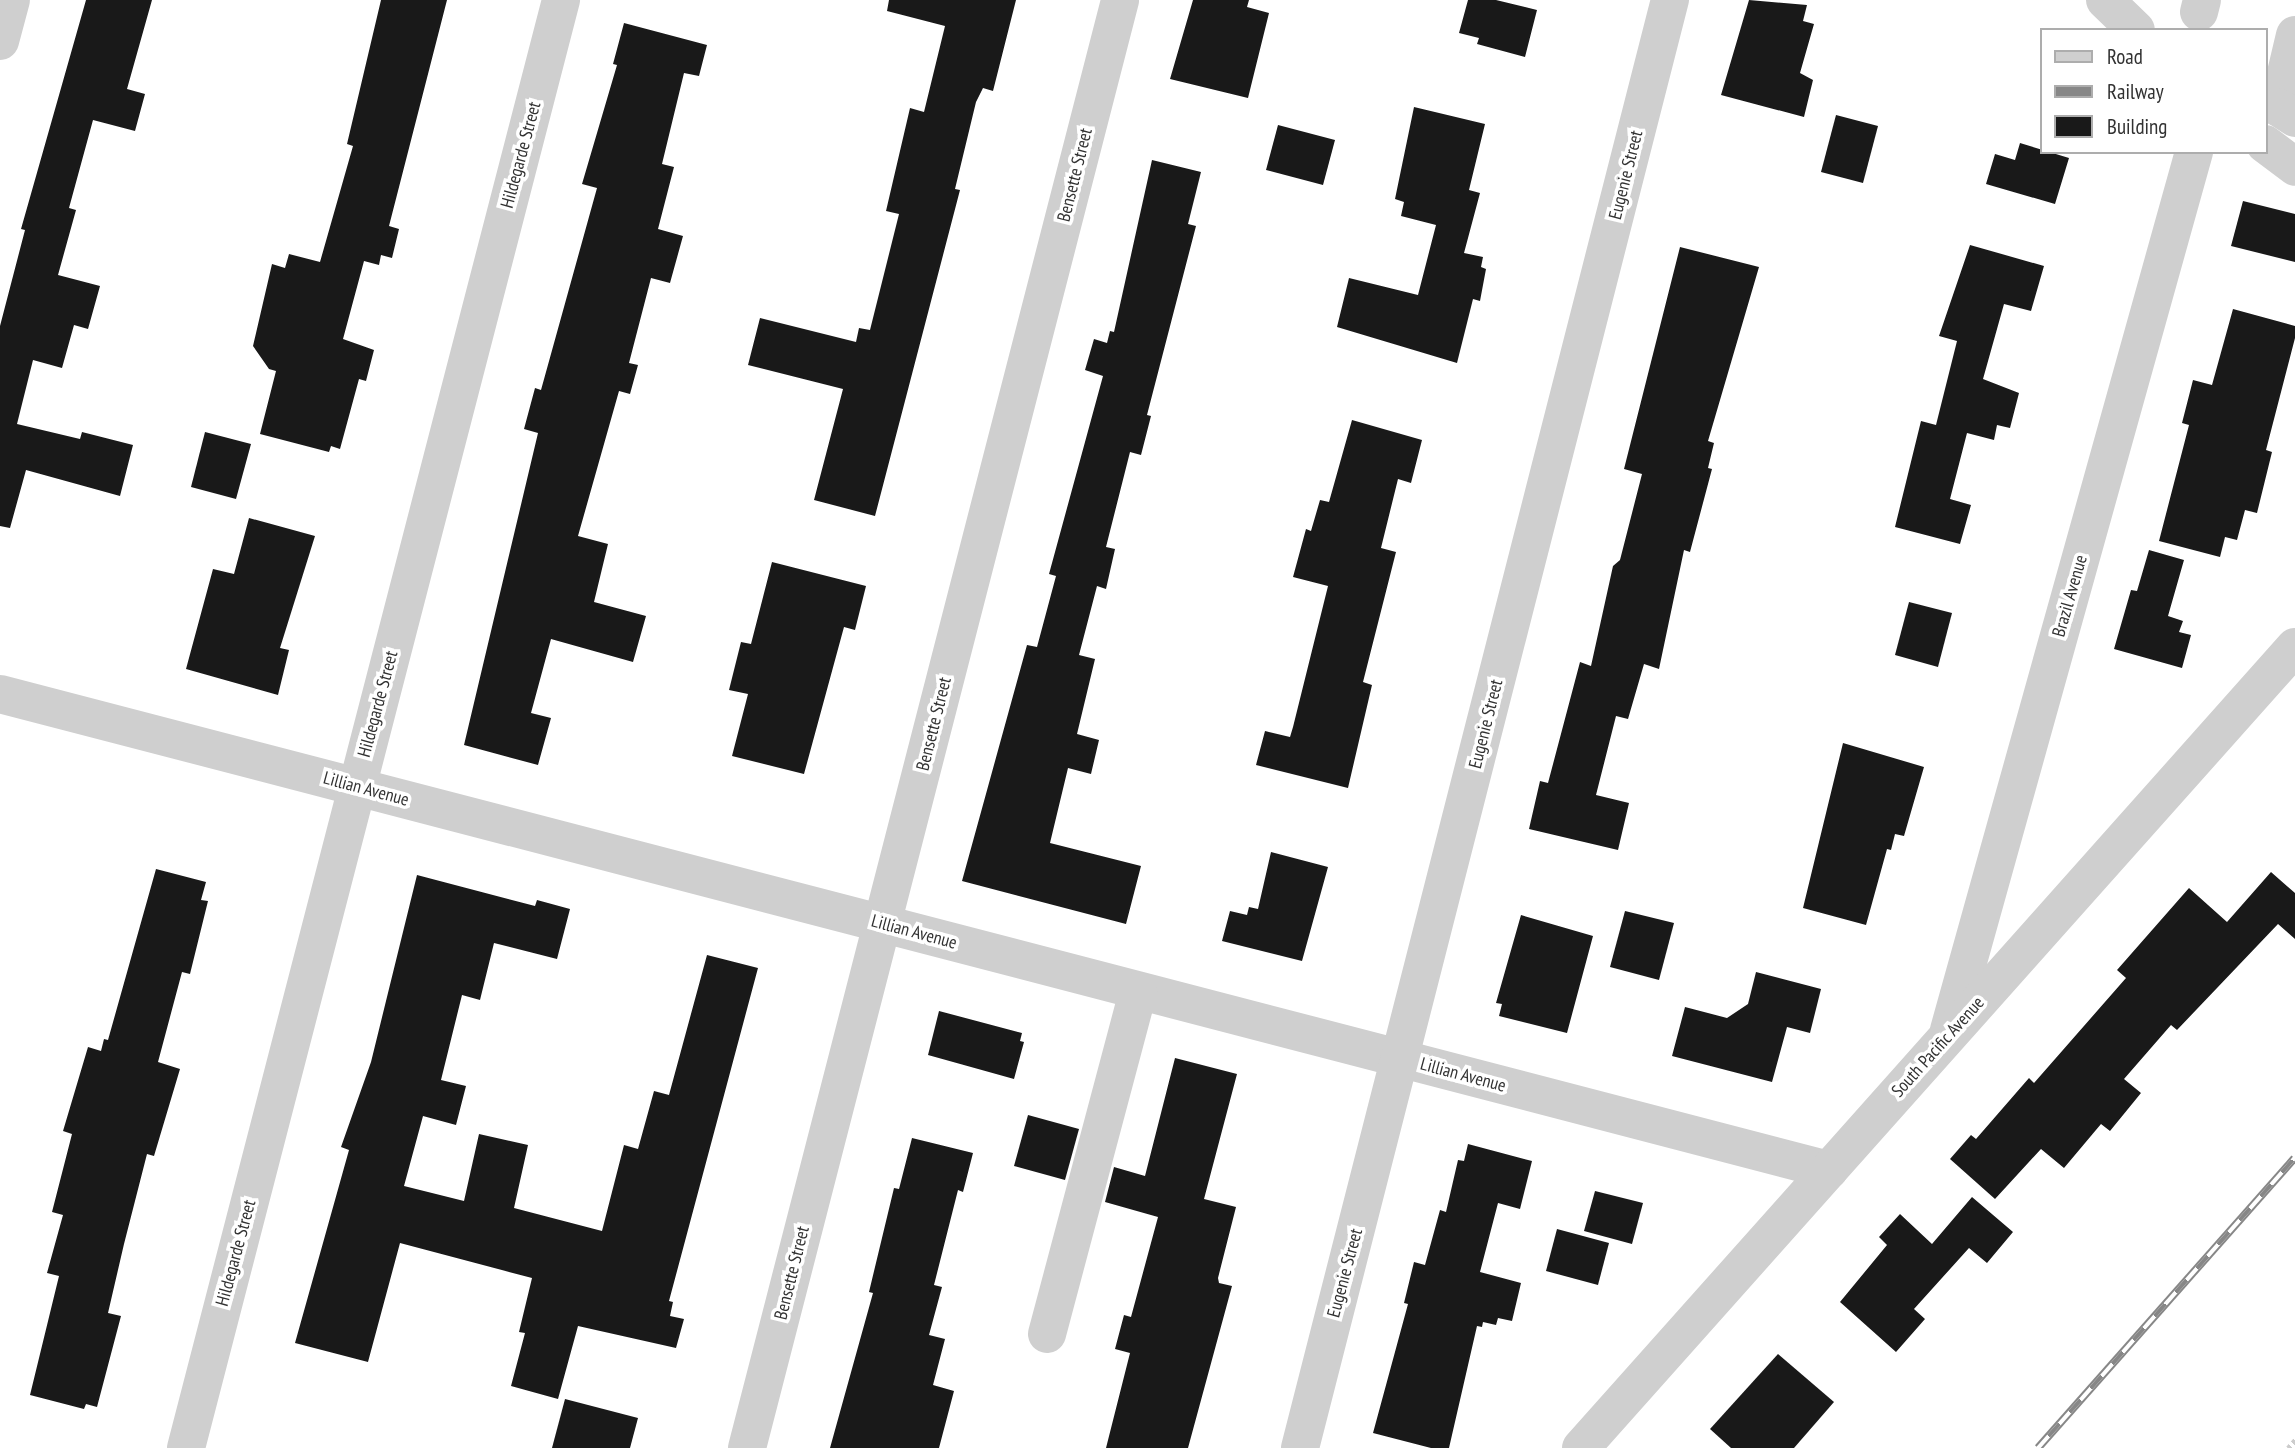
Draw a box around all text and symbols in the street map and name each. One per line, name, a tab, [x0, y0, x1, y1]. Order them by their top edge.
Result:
legend	[2039, 28, 2267, 154]
text: Road	[2107, 43, 2143, 70]
text: Railway	[2107, 78, 2164, 105]
street label: Hildegarde Street	[496, 100, 546, 210]
text: Building	[2107, 113, 2167, 140]
street label: Bensette Street	[1053, 126, 1097, 224]
street label: Eugenie Street	[1605, 128, 1647, 222]
street label: Brazil Avenue	[2048, 552, 2092, 640]
street label: Hildegarde Street	[353, 649, 403, 759]
street label: Bensette Street	[912, 675, 956, 773]
street label: Eugenie Street	[1465, 677, 1507, 771]
street label: Lillian Avenue	[321, 767, 411, 811]
street label: Lillian Avenue	[869, 910, 959, 954]
street label: South Pacific Avenue	[1887, 992, 1989, 1102]
street label: Lillian Avenue	[1418, 1053, 1508, 1097]
street label: Hildegarde Street	[211, 1198, 261, 1308]
street label: Bensette Street	[770, 1224, 814, 1322]
street label: Eugenie Street	[1323, 1226, 1367, 1320]

